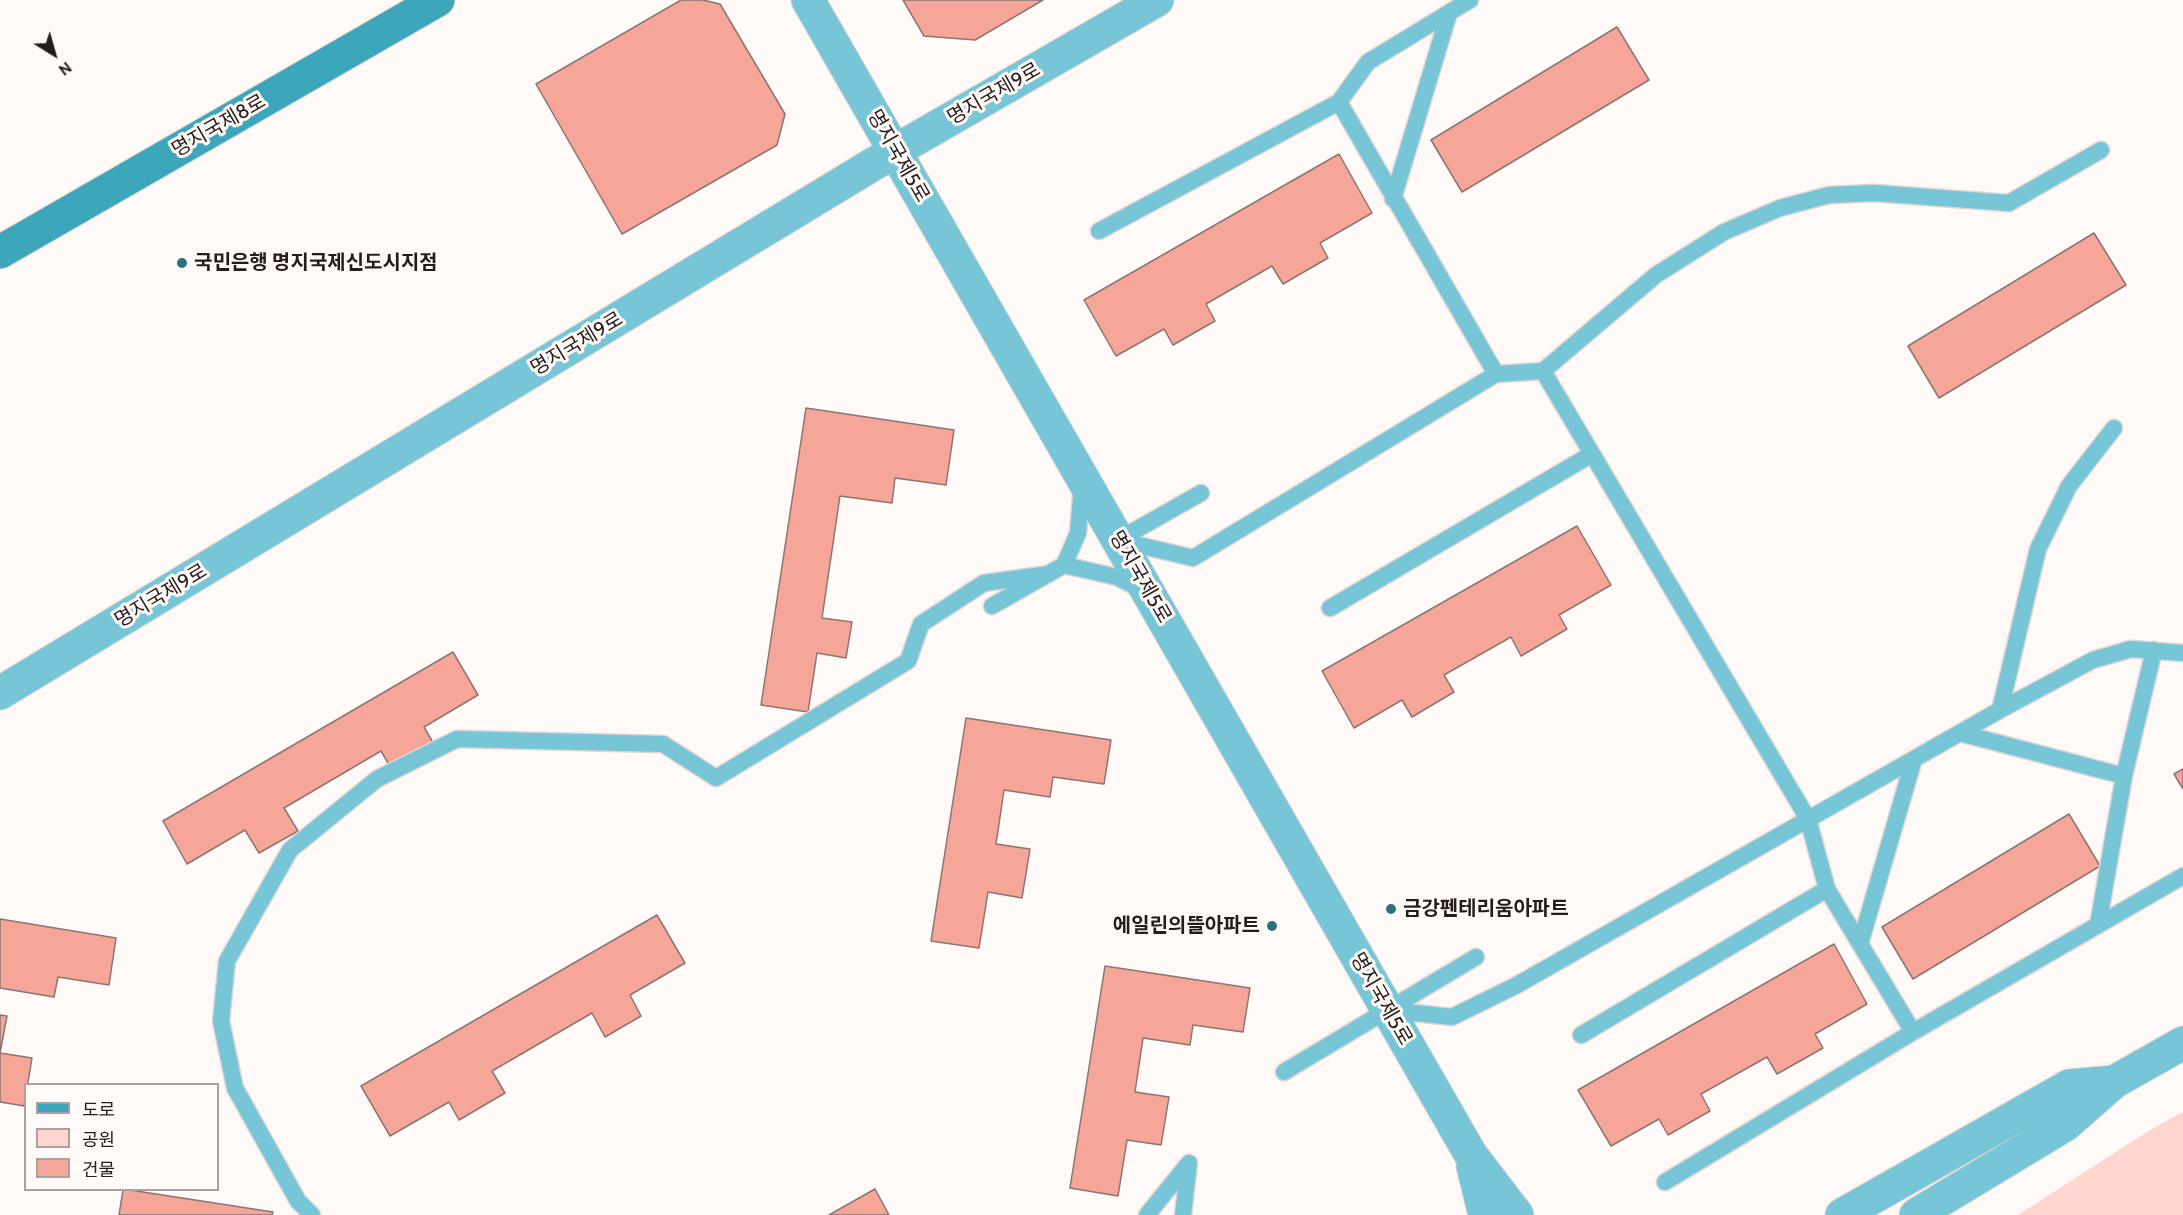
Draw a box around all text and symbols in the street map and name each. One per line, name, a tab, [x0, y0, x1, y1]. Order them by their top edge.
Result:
north arrow	[24, 24, 84, 84]
text: N	[55, 58, 75, 80]
street label: 명지국제9로	[943, 58, 1045, 130]
street label: 명지국제8로	[168, 90, 270, 162]
street label: 명지국제5로	[862, 105, 934, 207]
place label: 국민은행 명지국제신도시지점	[194, 251, 438, 275]
marker: 국민은행 명지국제신도시지점	[175, 256, 189, 270]
street label: 명지국제9로	[527, 307, 627, 381]
street label: 명지국제5로	[1104, 526, 1176, 628]
street label: 명지국제9로	[111, 559, 211, 633]
place label: 금강펜테리움아파트	[1403, 897, 1569, 921]
marker: 금강펜테리움아파트	[1384, 902, 1398, 916]
place label: 에일린의뜰아파트	[1113, 914, 1260, 938]
marker: 에일린의뜰아파트	[1265, 919, 1279, 933]
street label: 명지국제5로	[1345, 948, 1417, 1050]
legend	[24, 1083, 219, 1191]
text: 도로	[82, 1099, 115, 1121]
text: 공원	[82, 1129, 115, 1151]
text: 건물	[82, 1159, 115, 1181]

